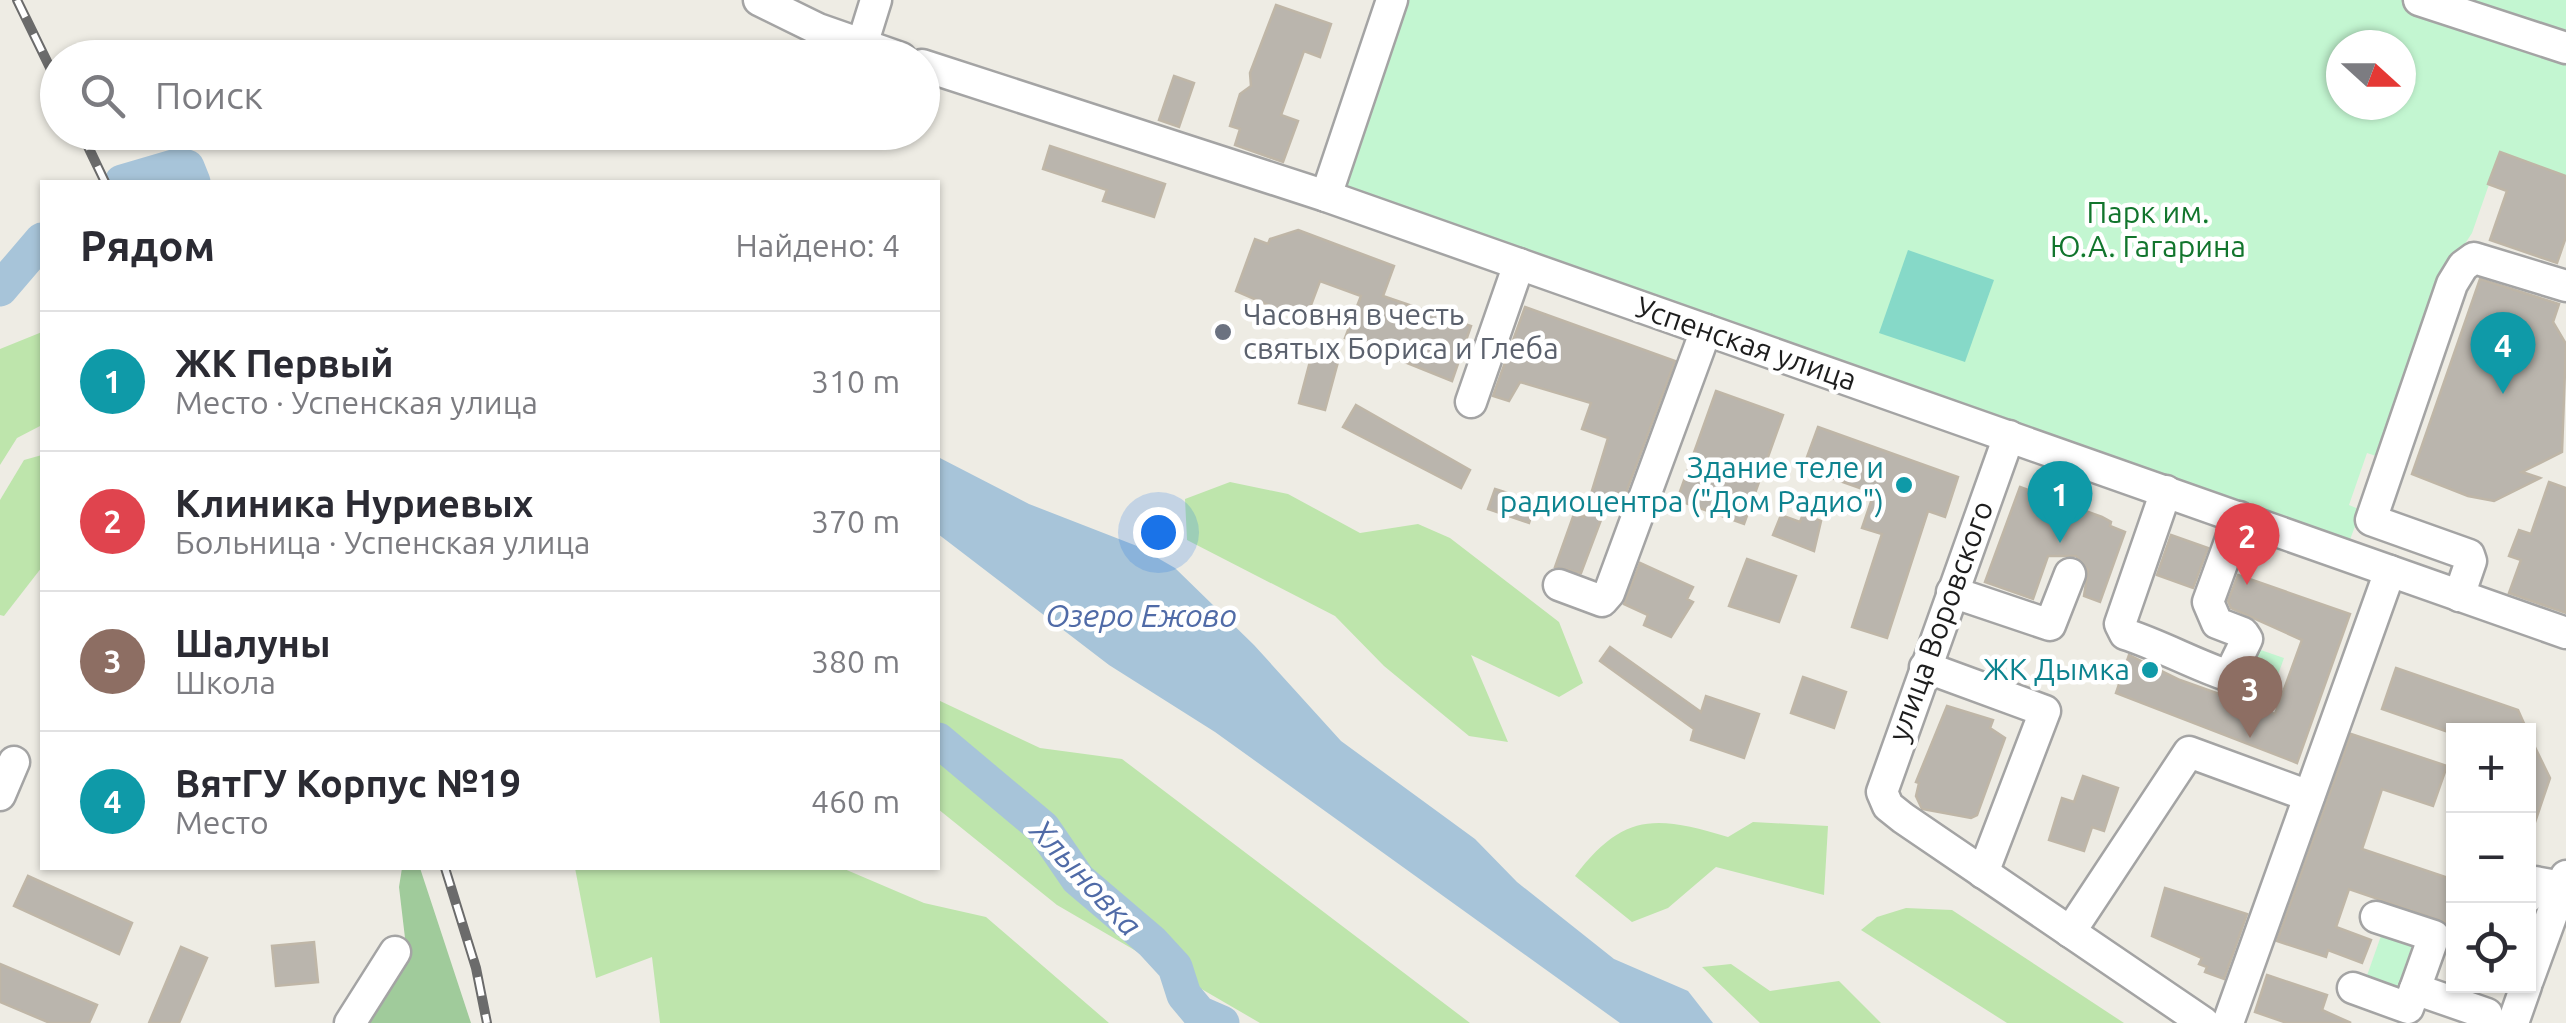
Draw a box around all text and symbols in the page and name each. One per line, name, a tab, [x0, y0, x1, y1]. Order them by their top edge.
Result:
north arrow	[2326, 30, 2416, 120]
search box	[40, 40, 940, 150]
icon: search	[75, 68, 130, 123]
text: Поиск	[155, 74, 263, 116]
park label: Парк им. Ю.А. Гагарина	[2050, 195, 2246, 263]
text: Рядом	[80, 222, 215, 269]
text: Найдено: 4	[735, 227, 900, 263]
street label: Успенская улица	[1631, 289, 1861, 397]
place label: Часовня в честь святых Бориса и Глеба	[1243, 297, 1559, 365]
pin: 4	[2470, 312, 2536, 394]
marker: Часовня в честь святых Бориса и Глеба	[1212, 321, 1234, 343]
text: ЖК Первый	[175, 342, 394, 384]
text: 1	[103, 363, 122, 399]
text: 310 m	[811, 363, 900, 399]
text: Место · Успенская улица	[175, 384, 538, 420]
place label: Здание теле и радиоцентра ("Дом Радио")	[1500, 450, 1884, 518]
pin: 1	[2028, 460, 2092, 543]
marker: Здание теле и радиоцентра ("Дом Радио")	[1893, 474, 1915, 496]
text: Клиника Нуриевых	[175, 482, 533, 524]
street label: улица Воровского	[1881, 496, 1999, 745]
pin: 2	[2214, 502, 2280, 585]
text: 2	[103, 503, 122, 539]
text: 370 m	[811, 503, 900, 539]
your location	[1133, 507, 1184, 558]
text: Больница · Успенская улица	[175, 524, 591, 560]
water label: Озеро Ежово	[1045, 597, 1237, 633]
text: Шалуны	[175, 622, 331, 664]
text: 3	[103, 643, 122, 679]
text: 380 m	[811, 643, 900, 679]
place label: ЖК Дымка	[1983, 652, 2130, 686]
pin: 3	[2218, 656, 2282, 738]
marker: ЖК Дымка	[2139, 659, 2161, 681]
text: Школа	[175, 664, 276, 700]
map controls	[2446, 723, 2536, 993]
button: +	[2446, 723, 2536, 813]
text: ВятГУ Корпус №19	[175, 762, 521, 804]
text: 4	[103, 783, 122, 819]
text: 460 m	[811, 783, 900, 819]
text: Место	[175, 804, 269, 840]
water label: Хлыновка	[1023, 811, 1149, 943]
button: −	[2446, 813, 2536, 903]
button: locate	[2446, 903, 2536, 993]

